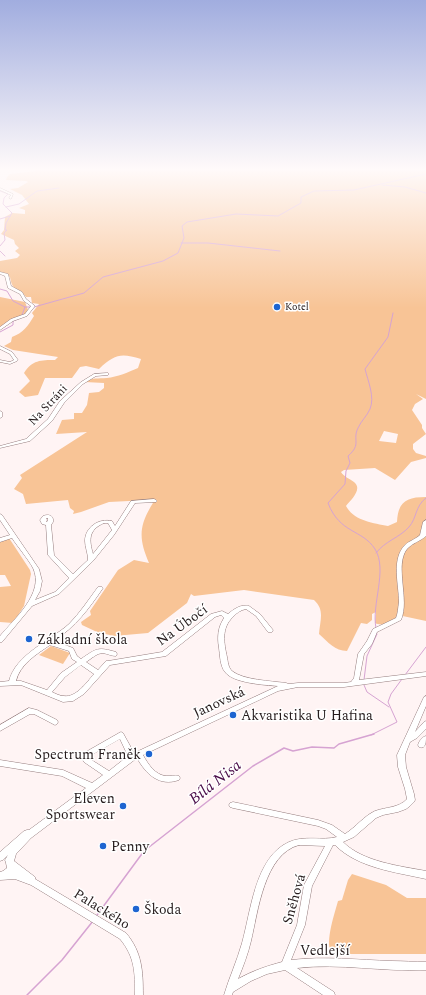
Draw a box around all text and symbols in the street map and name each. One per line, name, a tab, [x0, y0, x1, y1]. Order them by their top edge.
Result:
place label: Kotel	[285, 299, 309, 315]
marker: Kotel	[272, 302, 282, 312]
street label: Na Stráni	[24, 380, 72, 430]
street label: Na Úbočí	[152, 599, 213, 651]
place label: Základní škola	[37, 629, 127, 650]
marker: Základní škola	[24, 634, 34, 644]
street label: Janovská	[190, 681, 248, 723]
place label: Akvaristika U Hafina	[241, 705, 373, 726]
marker: Akvaristika U Hafina	[228, 710, 238, 720]
place label: Spectrum Franěk	[35, 744, 141, 765]
marker: Spectrum Franěk	[144, 749, 154, 759]
water label: Bílá Nisa	[183, 754, 247, 810]
place label: Eleven Sportswear	[46, 788, 115, 825]
marker: Eleven Sportswear	[118, 801, 128, 811]
place label: Penny	[111, 836, 151, 857]
marker: Penny	[98, 841, 108, 851]
street label: Sněhová	[277, 871, 311, 927]
street label: Palackého	[70, 883, 134, 935]
place label: Škoda	[144, 899, 181, 920]
marker: Škoda	[131, 904, 141, 914]
street label: Vedlejší	[300, 940, 351, 961]

